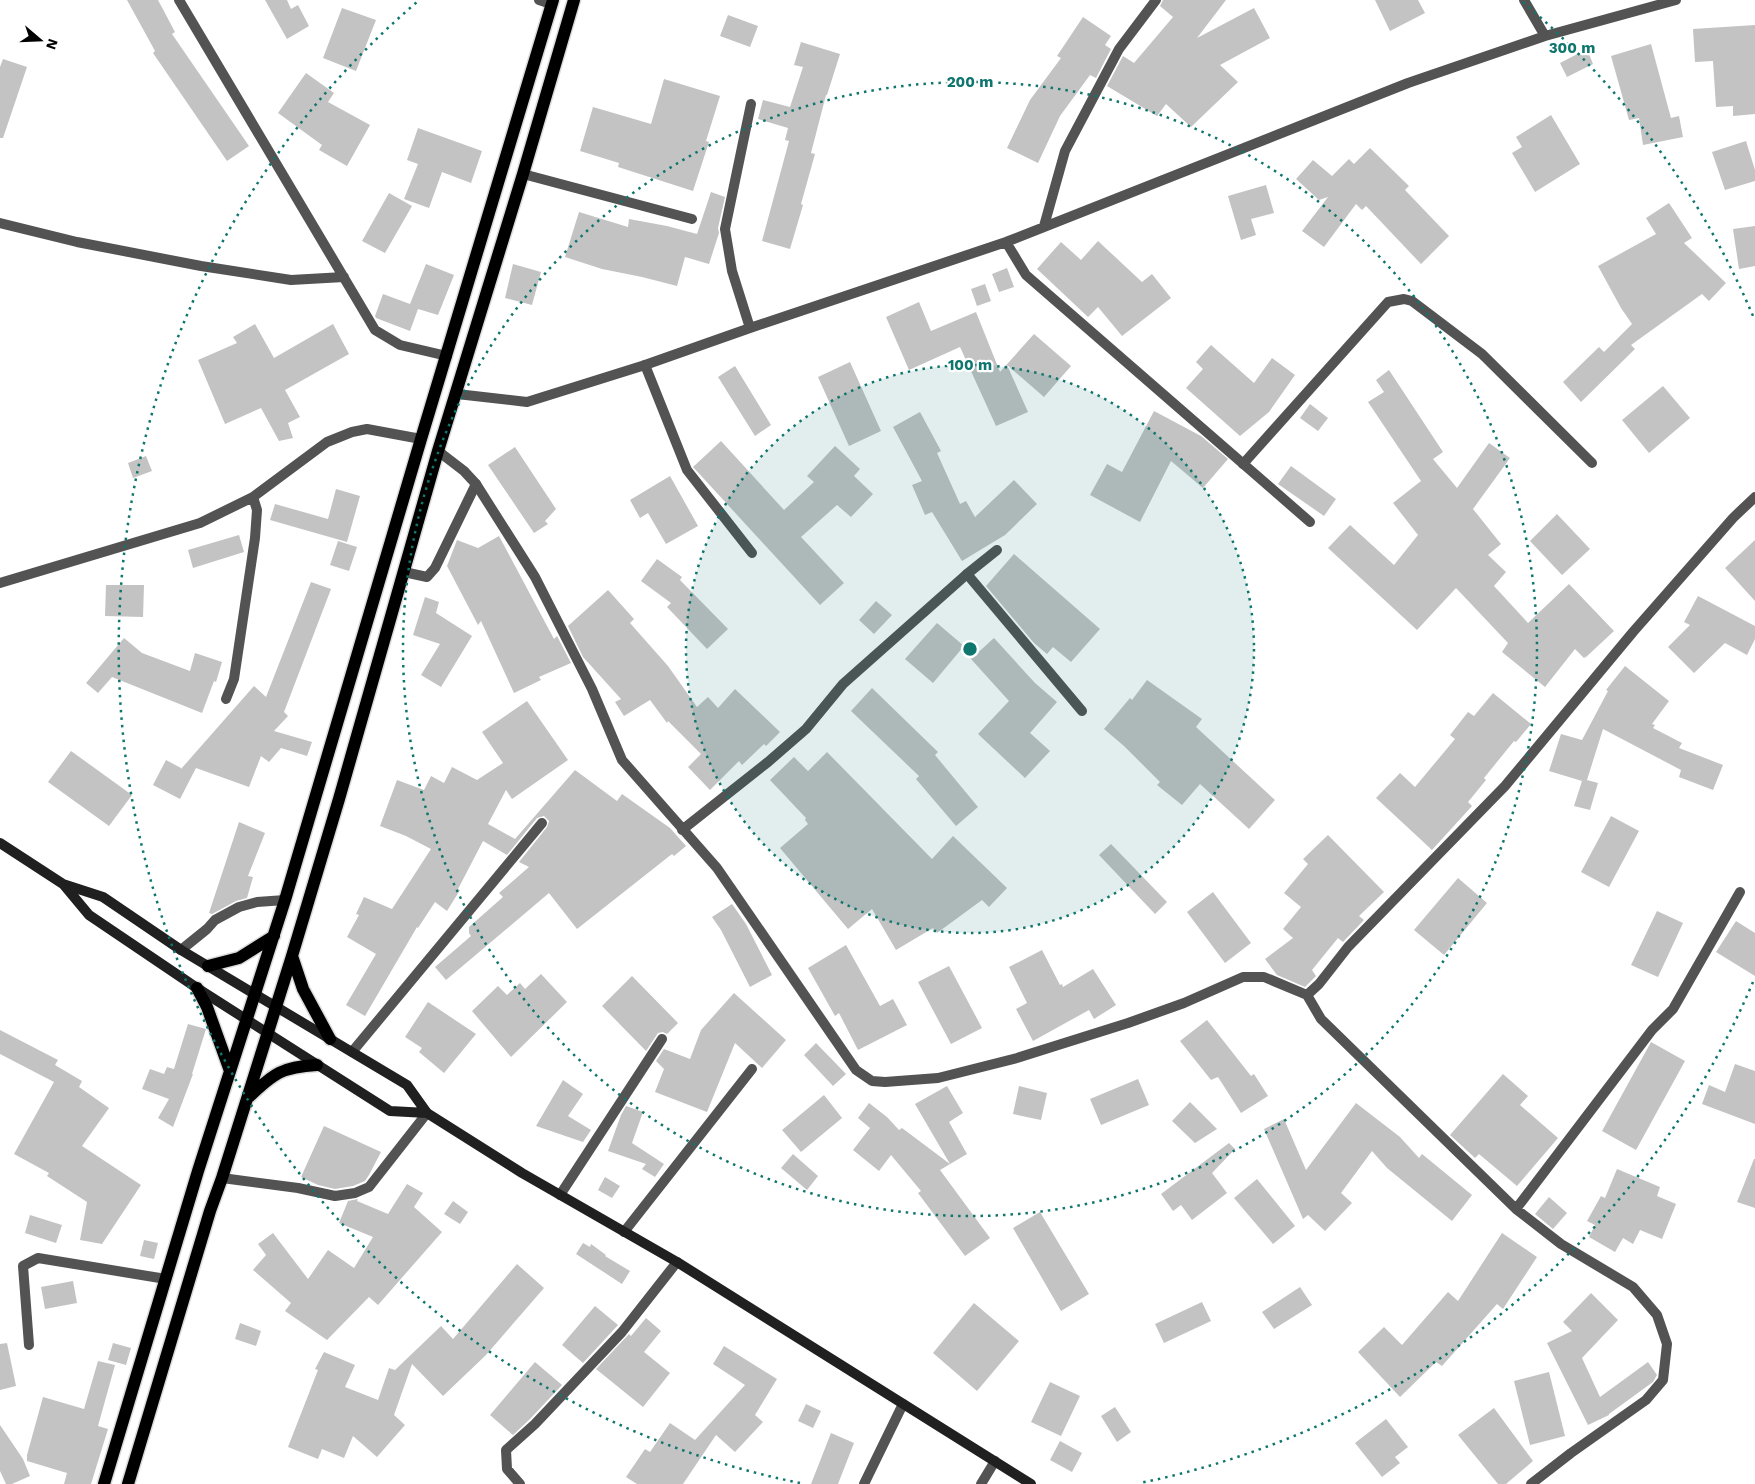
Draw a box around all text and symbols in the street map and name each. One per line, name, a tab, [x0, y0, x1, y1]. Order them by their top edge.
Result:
north arrow	[15, 15, 65, 65]
text: N	[43, 37, 62, 52]
text: 300 m	[1549, 39, 1595, 57]
text: 200 m	[947, 73, 993, 91]
text: 100 m	[948, 356, 992, 374]
centre of rings	[961, 640, 979, 658]

